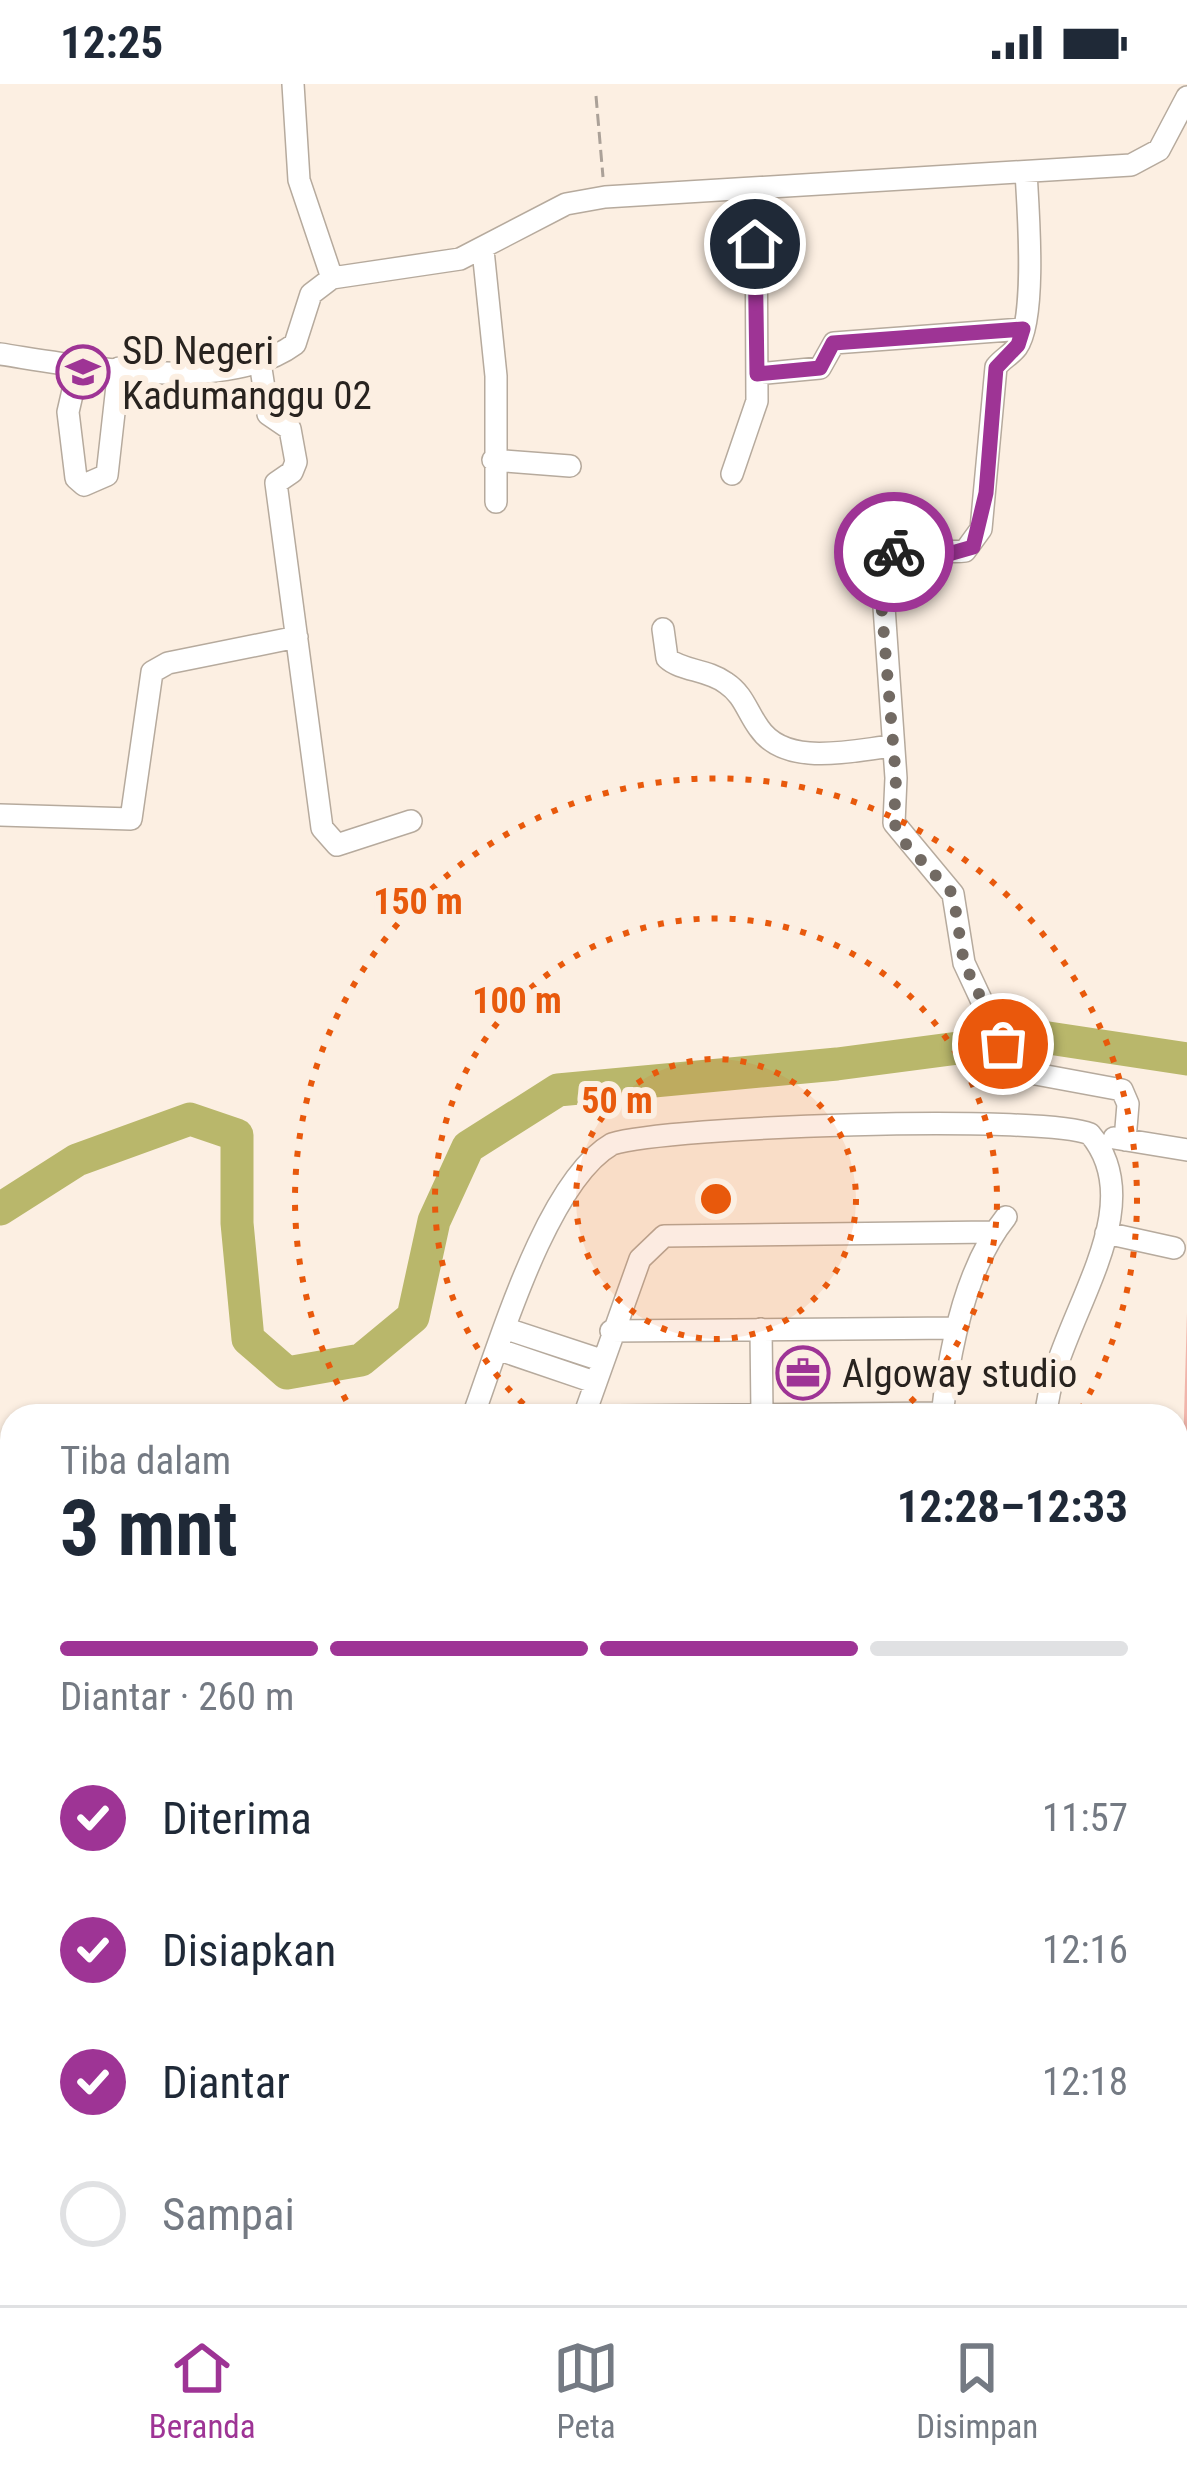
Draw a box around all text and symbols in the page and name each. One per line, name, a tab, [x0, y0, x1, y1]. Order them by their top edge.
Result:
text: 12:25	[60, 16, 163, 69]
pin	[704, 193, 806, 295]
icon: home	[722, 211, 788, 277]
place label: SD Negeri Kadumanggu 02	[122, 328, 372, 419]
school or university icon: SD Negeri Kadumanggu 02	[55, 344, 111, 400]
courier	[834, 492, 954, 612]
icon: bike	[861, 519, 927, 585]
text: 150 m	[373, 881, 463, 923]
text: 100 m	[472, 980, 562, 1022]
pin	[952, 993, 1054, 1095]
icon: bag	[970, 1011, 1036, 1077]
text: 50 m	[581, 1080, 653, 1122]
centre of rings	[695, 1178, 737, 1220]
office icon: Algoway studio	[775, 1345, 831, 1401]
place label: Algoway studio	[842, 1351, 1077, 1397]
text: Tiba dalam	[60, 1438, 231, 1484]
text: 12:28–12:33	[897, 1480, 1128, 1533]
text: 3 mnt	[60, 1483, 238, 1574]
text: Diantar · 260 m	[60, 1674, 294, 1720]
icon: check	[60, 1785, 126, 1851]
text: Diterima	[162, 1792, 312, 1845]
text: 11:57	[1042, 1795, 1128, 1841]
icon: check	[60, 1917, 126, 1983]
text: Disiapkan	[162, 1924, 336, 1977]
text: 12:16	[1042, 1927, 1128, 1973]
icon: check	[60, 2049, 126, 2115]
text: Diantar	[162, 2056, 290, 2109]
text: 12:18	[1042, 2059, 1128, 2105]
text: Sampai	[162, 2188, 295, 2241]
tab: Beranda	[149, 2335, 256, 2446]
tab: Peta	[553, 2335, 619, 2446]
tab: Disimpan	[916, 2335, 1038, 2446]

